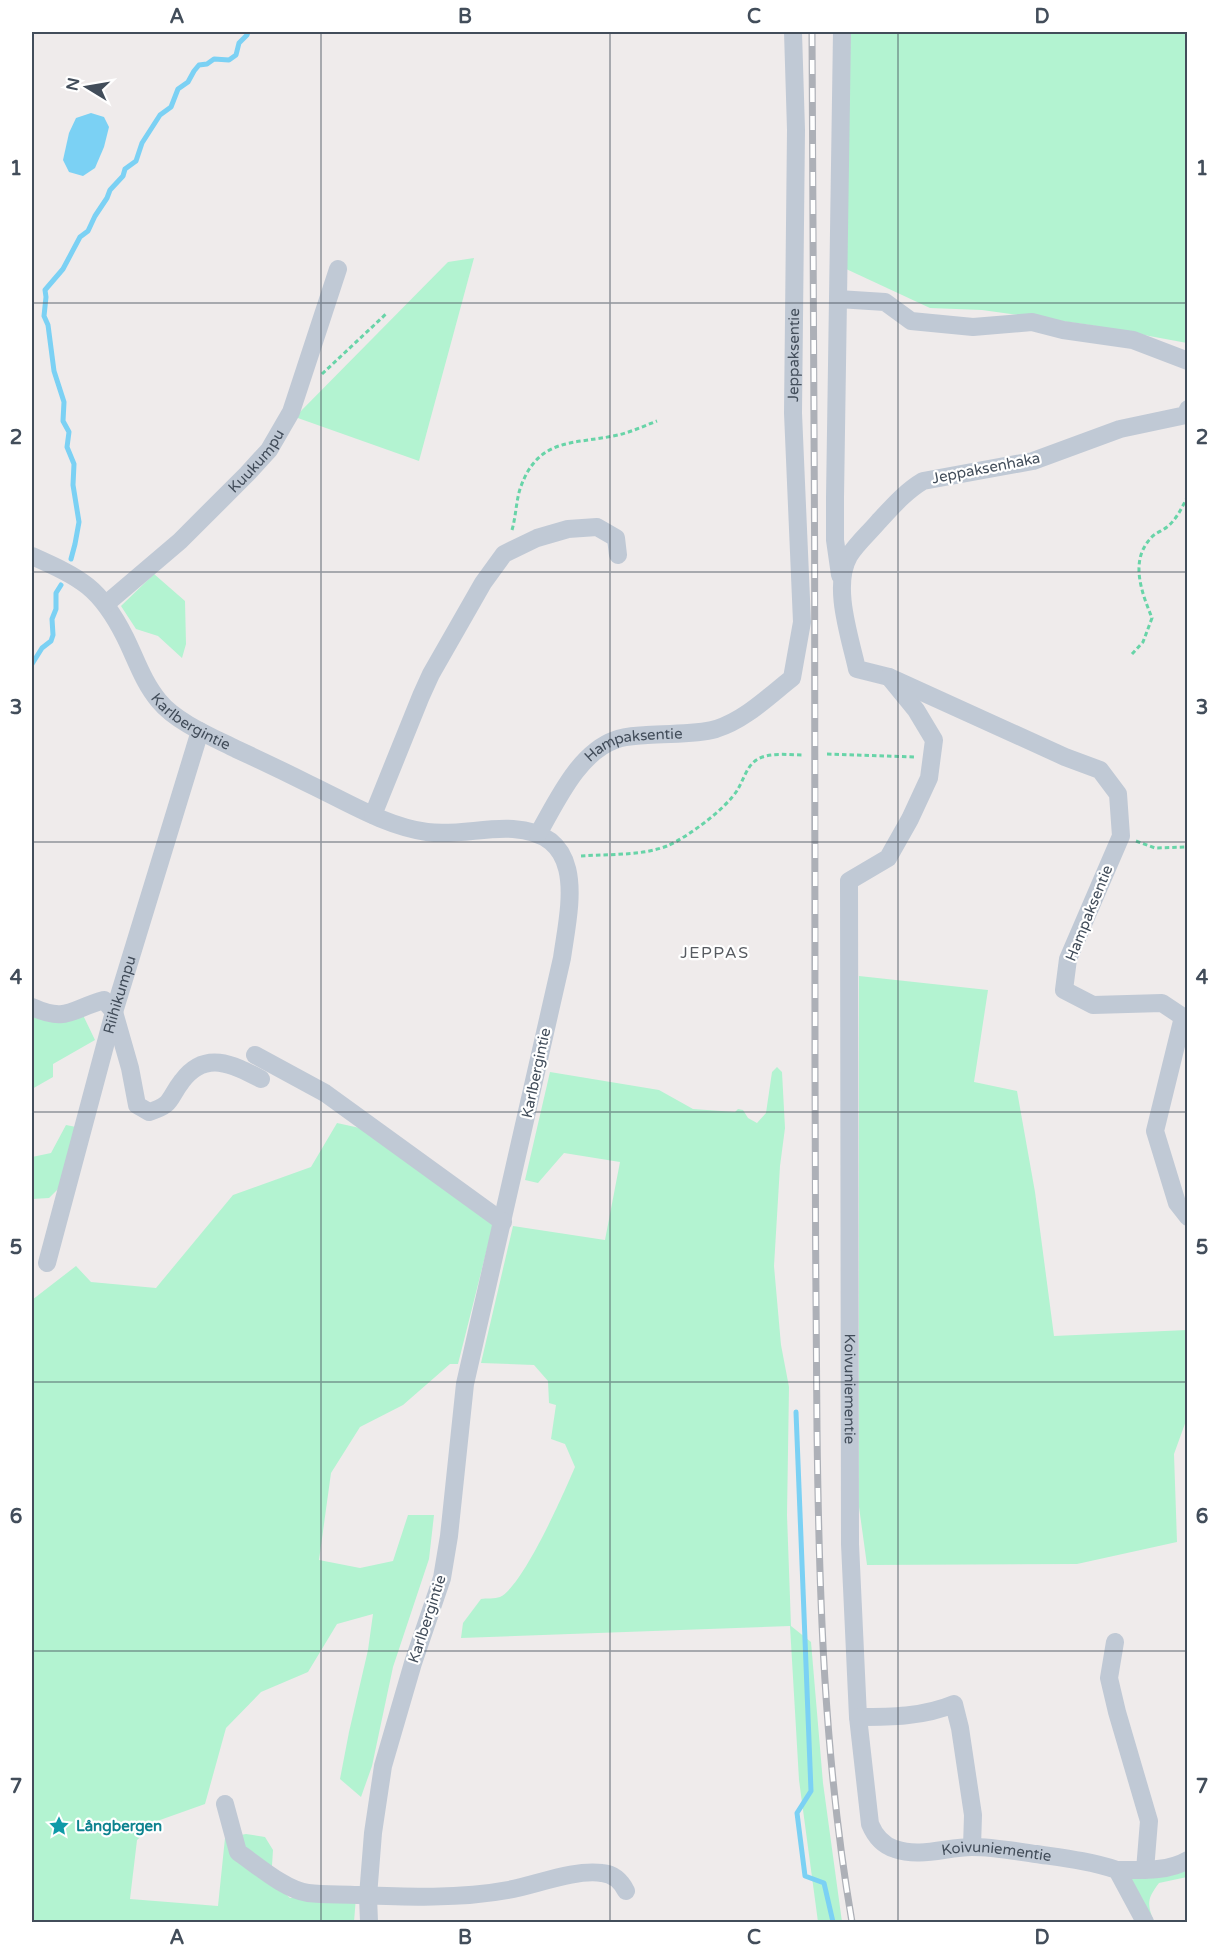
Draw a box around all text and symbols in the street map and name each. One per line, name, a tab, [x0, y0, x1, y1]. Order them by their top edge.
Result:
text: A	[170, 5, 185, 29]
text: B	[458, 5, 472, 29]
text: C	[747, 5, 761, 29]
text: D	[1034, 5, 1050, 29]
north arrow	[57, 57, 117, 117]
text: N	[62, 76, 84, 93]
text: 1	[10, 157, 22, 181]
text: 1	[1196, 157, 1208, 181]
street label: Jeppaksentie	[784, 308, 803, 402]
text: 2	[10, 426, 22, 450]
street label: Kuukumpu	[224, 426, 288, 497]
text: 2	[1196, 426, 1208, 450]
street label: Jeppaksenhaka	[930, 449, 1042, 487]
street label: Karlbergintie	[147, 689, 233, 754]
text: 3	[10, 696, 22, 720]
text: 3	[1196, 696, 1208, 720]
street label: Hampaksentie	[581, 724, 683, 765]
street label: Hampaksentie	[1062, 862, 1116, 964]
district label: JEPPAS	[680, 943, 750, 963]
street label: Riihikumpu	[100, 953, 140, 1036]
text: 4	[10, 966, 23, 990]
text: 4	[1196, 966, 1209, 990]
street label: Karlbergintie	[518, 1026, 554, 1120]
text: 5	[10, 1236, 22, 1260]
text: 5	[1196, 1236, 1208, 1260]
street label: Koivuniementie	[841, 1333, 859, 1444]
text: 6	[10, 1505, 22, 1529]
text: 6	[1196, 1505, 1208, 1529]
street label: Karlbergintie	[404, 1573, 450, 1665]
text: 7	[10, 1775, 22, 1799]
text: 7	[1196, 1775, 1208, 1799]
place icon: Långbergen	[47, 1814, 71, 1838]
place label: Långbergen	[76, 1817, 162, 1836]
street label: Koivuniementie	[940, 1838, 1053, 1865]
text: A	[170, 1926, 185, 1950]
text: B	[458, 1926, 472, 1950]
text: C	[747, 1926, 761, 1950]
text: D	[1034, 1926, 1050, 1950]

